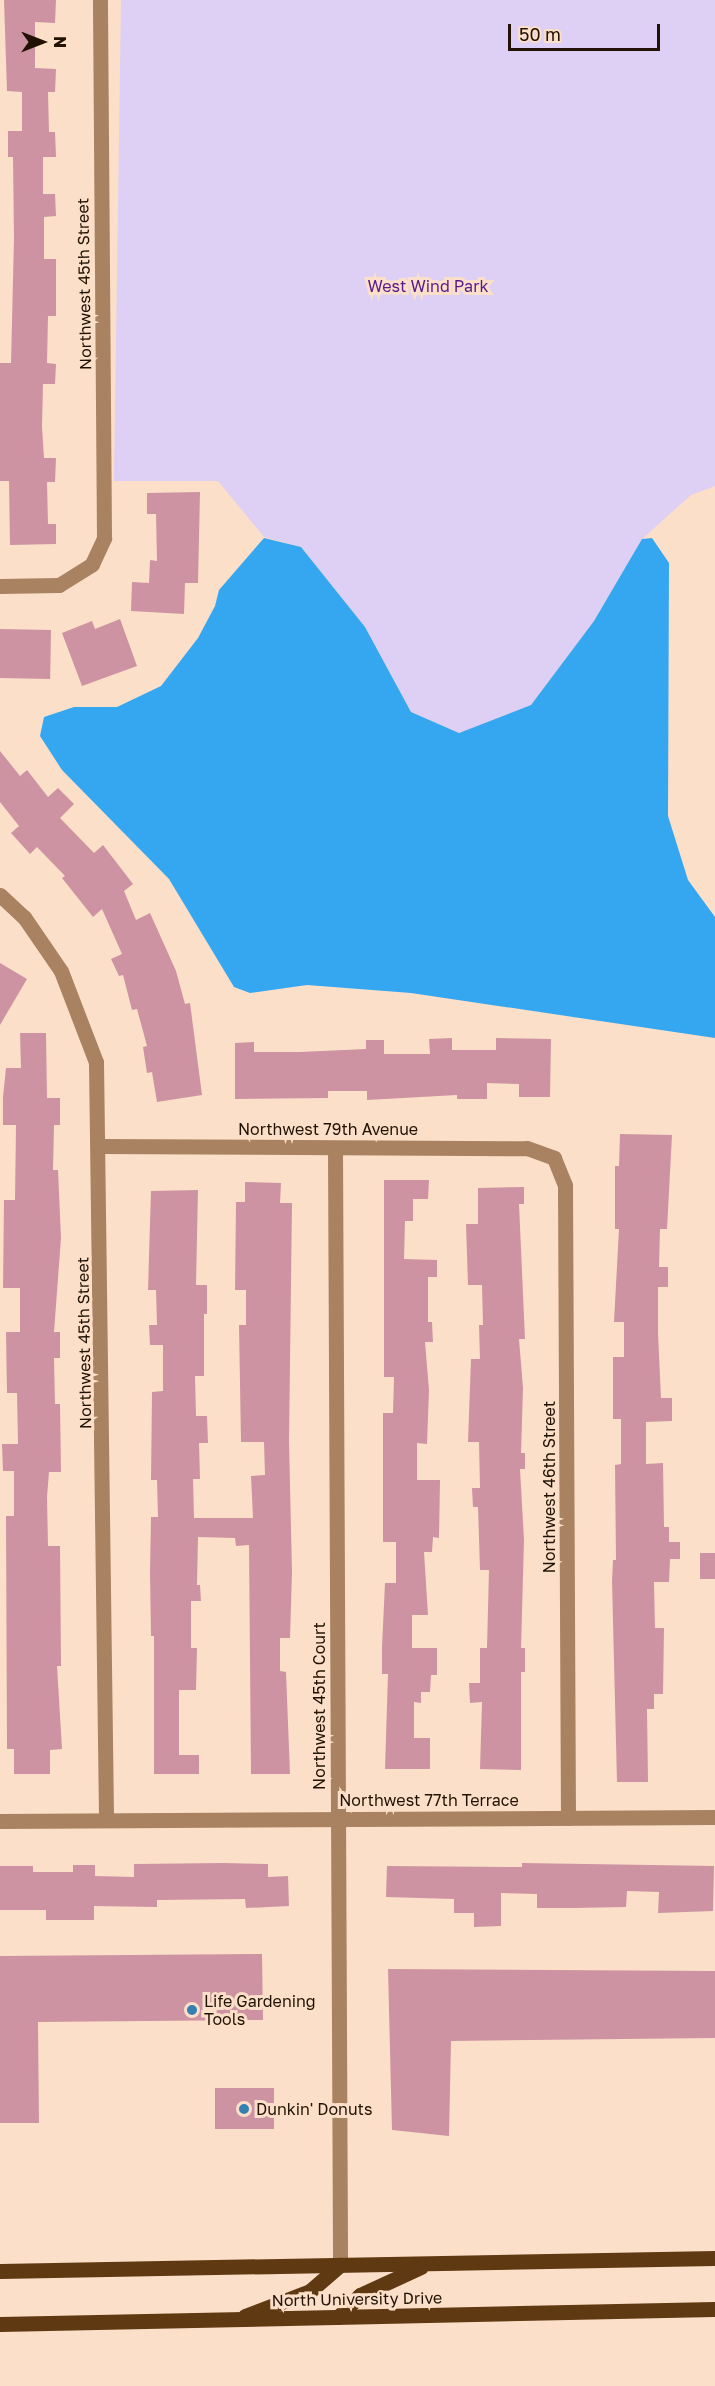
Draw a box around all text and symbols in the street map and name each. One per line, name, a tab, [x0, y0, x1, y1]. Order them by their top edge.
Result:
north arrow	[12, 12, 72, 72]
scale bar	[511, 12, 662, 50]
text: 50 m	[519, 23, 561, 45]
text: N	[50, 36, 70, 48]
street label: Northwest 45th Street	[73, 198, 95, 370]
park label: West Wind Park	[368, 276, 488, 296]
street label: Northwest 79th Avenue	[238, 1119, 418, 1139]
street label: Northwest 45th Street	[73, 1257, 95, 1429]
street label: Northwest 46th Street	[539, 1401, 559, 1573]
street label: Northwest 45th Court	[309, 1622, 329, 1790]
street label: Northwest 77th Terrace	[339, 1790, 519, 1810]
place label: Life Gardening Tools	[204, 1991, 316, 2029]
marker: Life Gardening Tools	[185, 2003, 199, 2017]
place label: Dunkin' Donuts	[256, 2099, 372, 2119]
marker: Dunkin' Donuts	[237, 2102, 251, 2116]
street label: North University Drive	[272, 2288, 442, 2310]

